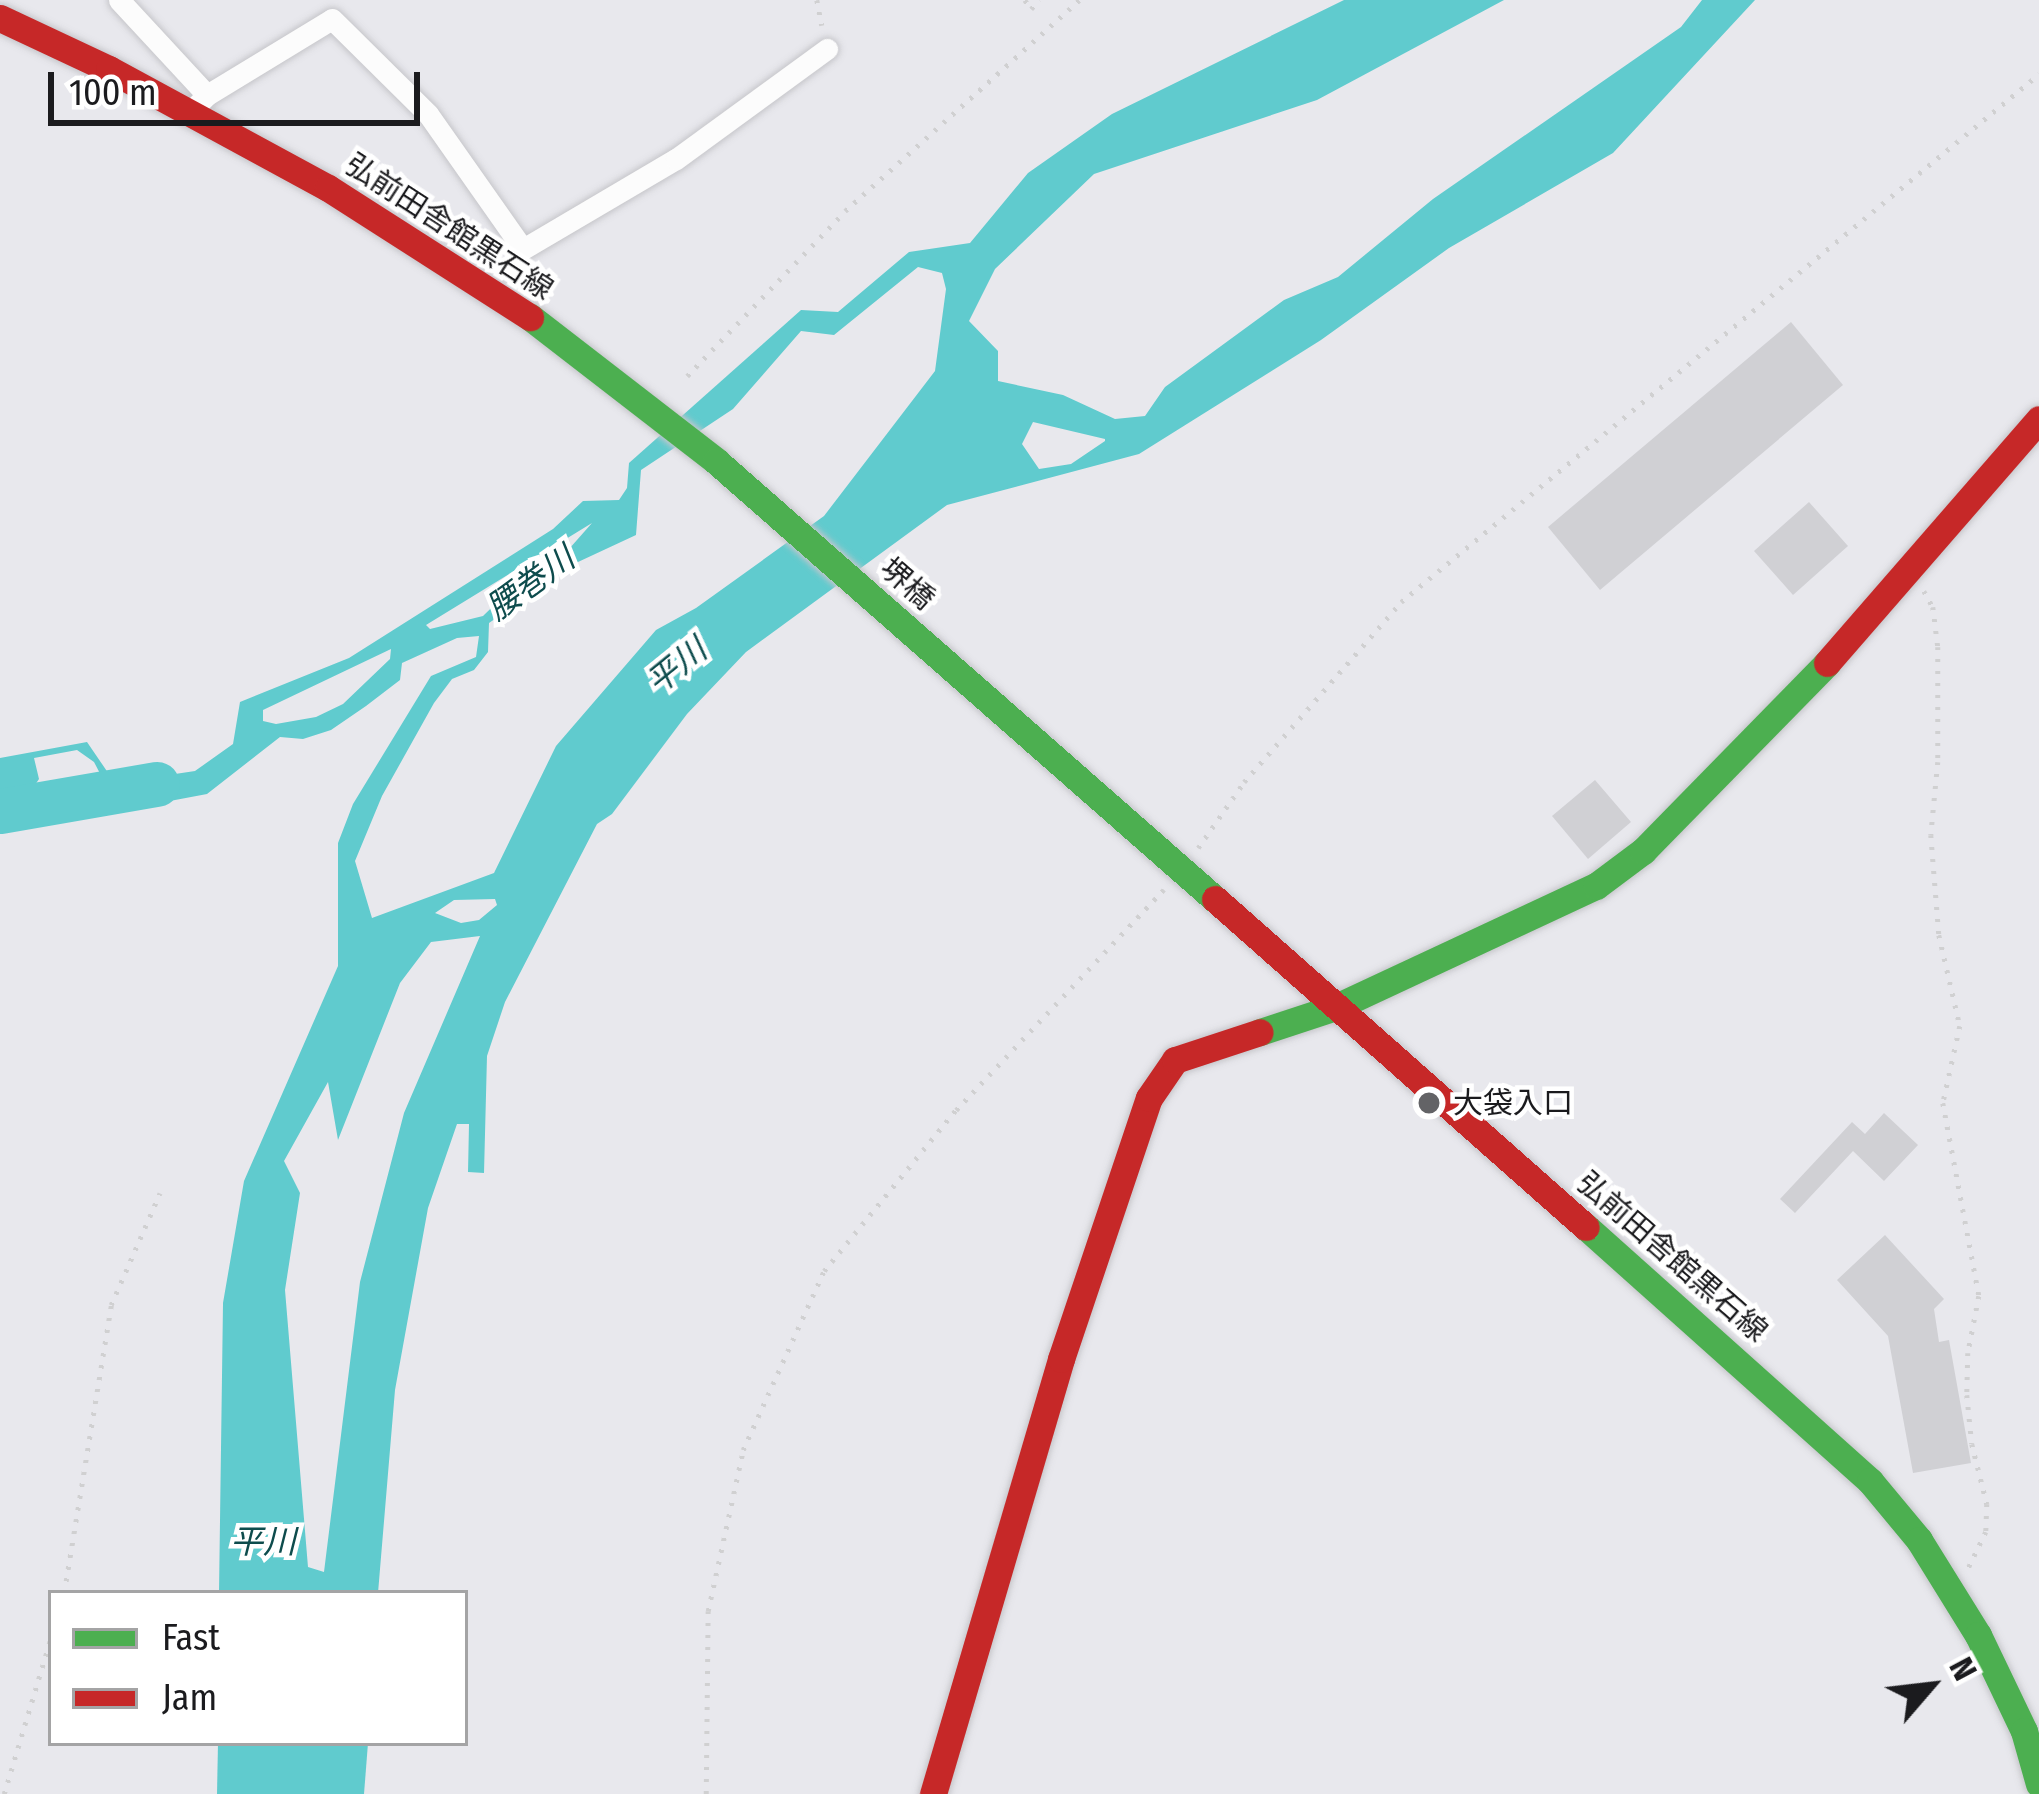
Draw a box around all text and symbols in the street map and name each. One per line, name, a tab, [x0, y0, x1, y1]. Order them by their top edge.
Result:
scale bar	[54, 48, 426, 122]
text: 100 m	[69, 71, 157, 115]
street label: 弘前田舎館黒石線	[339, 147, 559, 307]
water label: 腰巻川	[479, 539, 583, 629]
street label: 堺橋	[873, 551, 941, 617]
water label: 平川	[639, 631, 715, 703]
place label: 大袋入口	[1453, 1085, 1573, 1121]
marker: 大袋入口	[1416, 1090, 1442, 1116]
street label: 弘前田舎館黒石線	[1570, 1165, 1774, 1349]
water label: 平川	[230, 1523, 296, 1563]
legend	[48, 1590, 468, 1746]
text: Fast	[162, 1616, 220, 1660]
north arrow	[1871, 1626, 1991, 1746]
text: N	[1940, 1651, 1985, 1687]
text: Jam	[162, 1676, 217, 1720]

